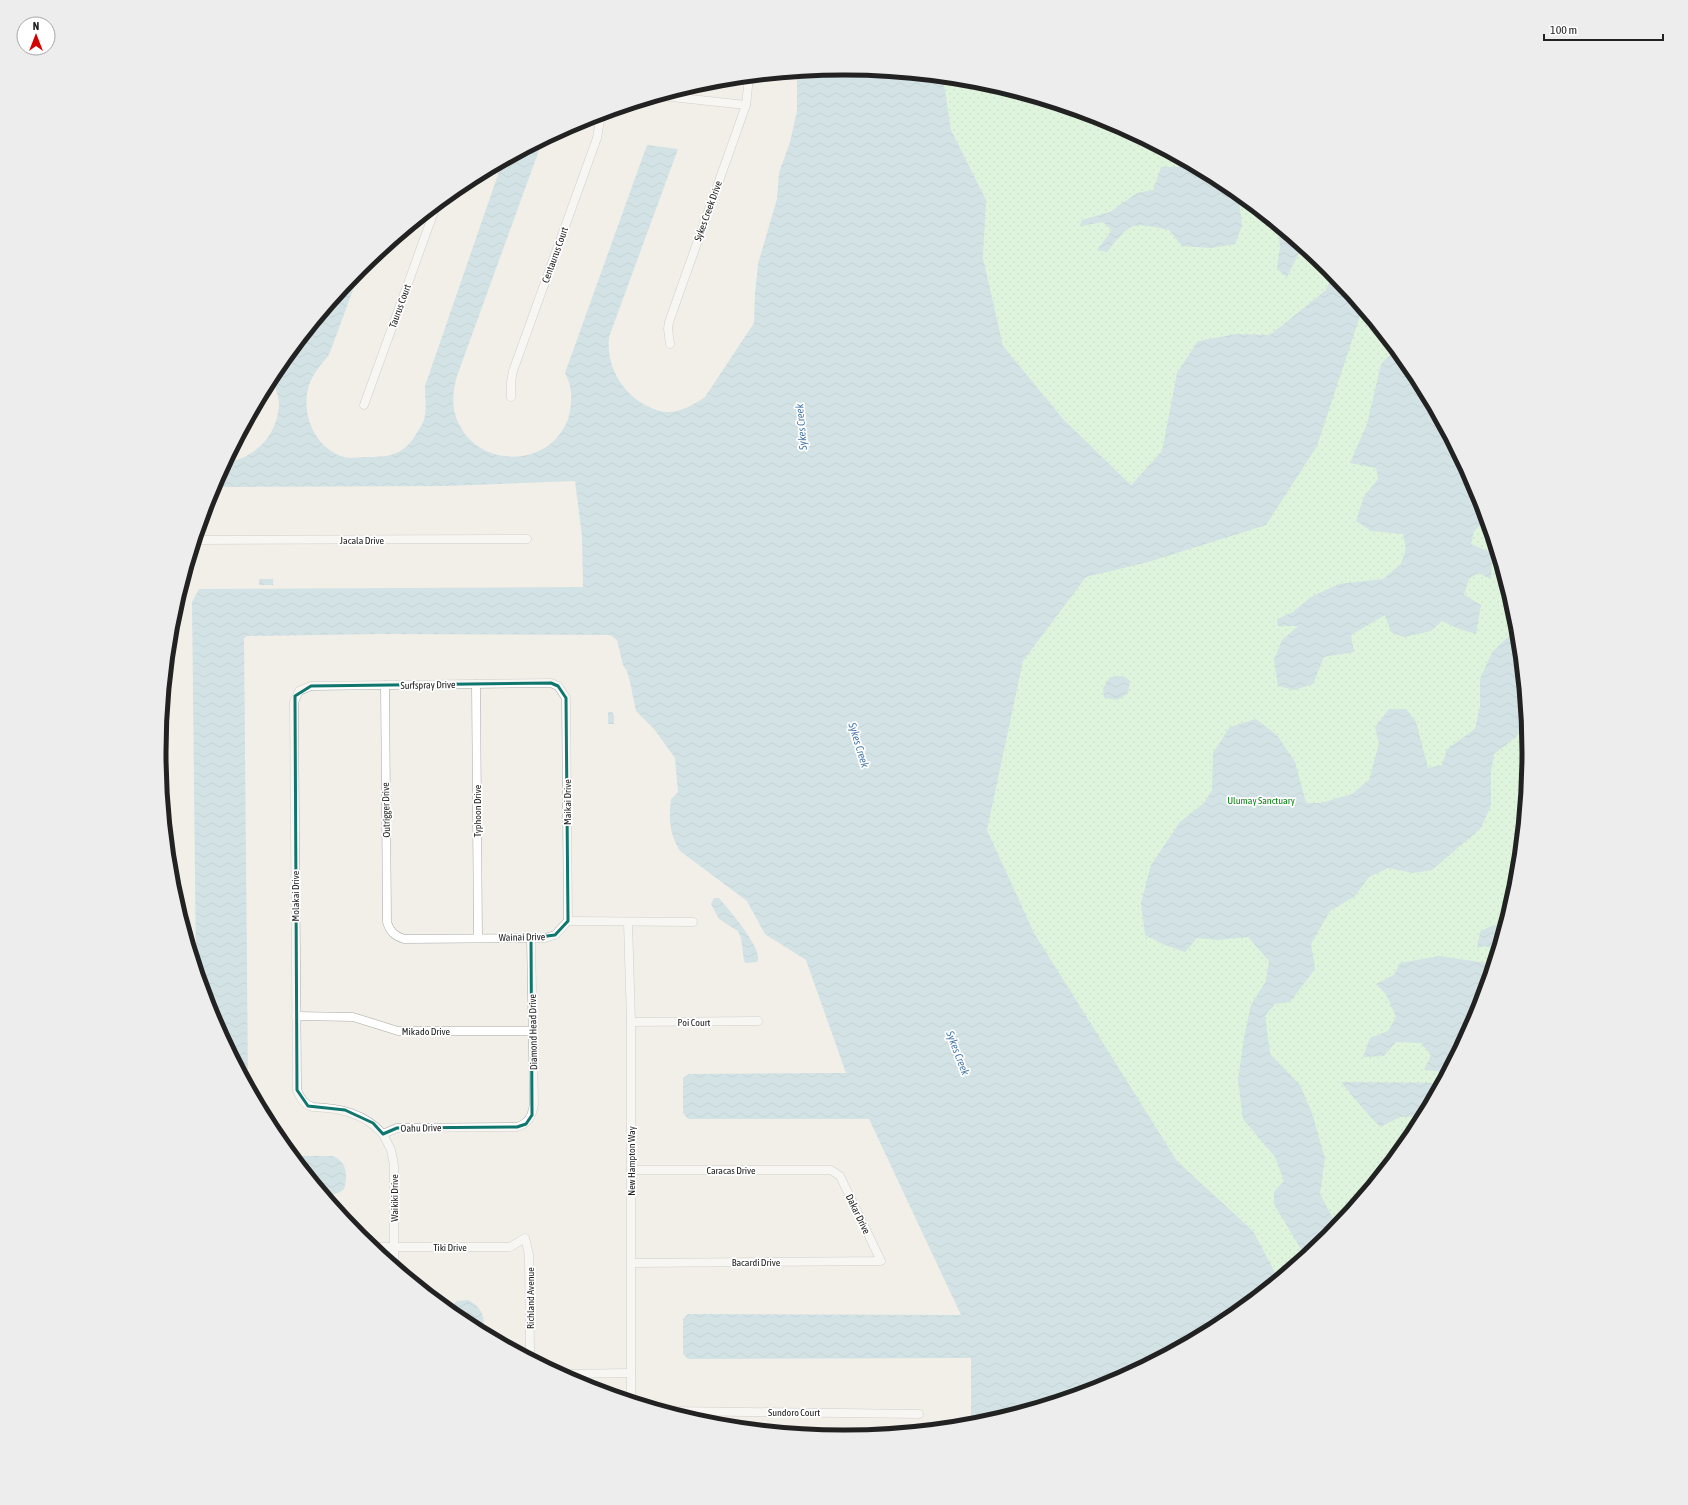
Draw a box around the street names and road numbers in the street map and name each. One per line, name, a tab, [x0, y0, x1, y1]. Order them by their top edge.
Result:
street label: Sykes Creek Drive	[692, 179, 724, 243]
street label: Centaurus Court	[540, 225, 570, 284]
street label: Taurus Court	[387, 283, 413, 329]
street label: Jacala Drive	[340, 535, 385, 546]
street label: Surfspray Drive	[400, 679, 456, 691]
street label: Maikai Drive	[562, 779, 573, 825]
street label: Outrigger Drive	[380, 782, 392, 838]
street label: Typhoon Drive	[472, 784, 483, 837]
street label: Molakai Drive	[290, 870, 301, 921]
street label: Wainai Drive	[499, 931, 546, 943]
street label: Diamond Head Drive	[527, 993, 539, 1070]
street label: Poi Court	[678, 1017, 711, 1028]
street label: Mikado Drive	[402, 1026, 451, 1037]
street label: Oahu Drive	[400, 1122, 442, 1134]
street label: New Hampton Way	[626, 1126, 637, 1196]
street label: Caracas Drive	[706, 1165, 756, 1176]
street label: Waikiki Drive	[389, 1174, 400, 1222]
street label: Dakar Drive	[844, 1192, 873, 1236]
street label: Tiki Drive	[433, 1242, 467, 1253]
street label: Bacardi Drive	[732, 1257, 781, 1268]
street label: Richland Avenue	[525, 1267, 536, 1329]
street label: Sundoro Court	[768, 1407, 820, 1418]

